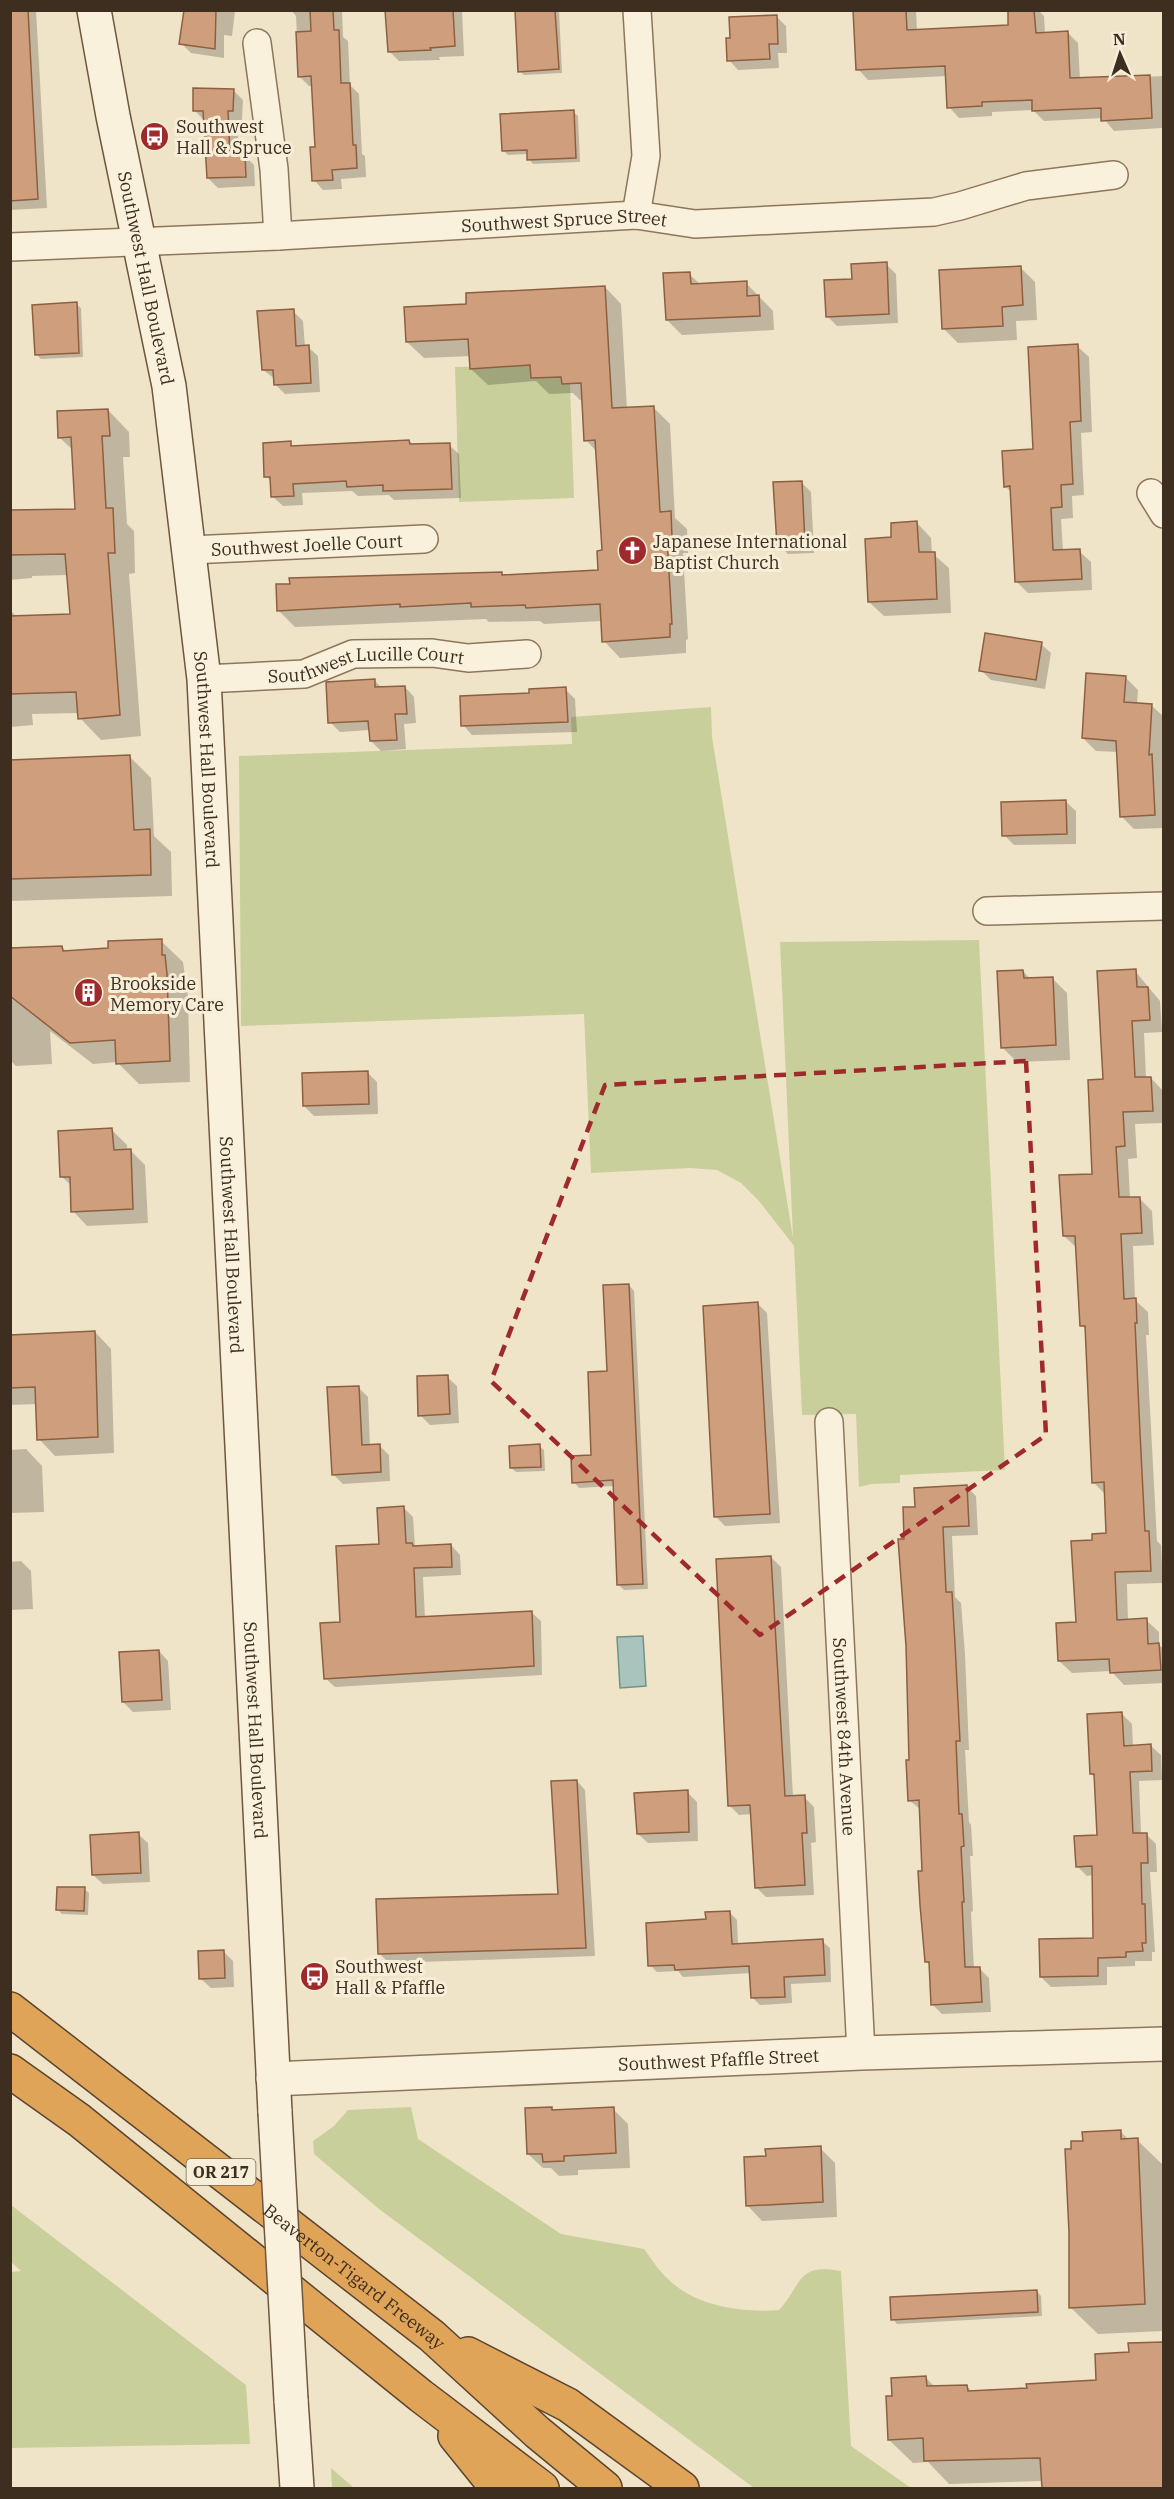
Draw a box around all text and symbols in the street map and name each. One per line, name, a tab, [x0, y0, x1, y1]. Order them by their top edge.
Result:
north arrow	[1090, 24, 1150, 84]
text: N	[1112, 29, 1126, 49]
place label: Southwest Hall & Spruce	[176, 115, 292, 159]
bus stop icon: Southwest Hall & Spruce	[139, 120, 171, 152]
street label: Southwest Hall Boulevard	[113, 169, 180, 387]
street label: Southwest Spruce Street	[460, 203, 669, 237]
street label: Southwest Joelle Court	[210, 529, 403, 561]
place label: Japanese International Baptist Church	[653, 530, 848, 574]
church icon: Japanese International Baptist Church	[616, 535, 648, 567]
street label: Southwest Lucille Court	[267, 641, 466, 687]
street label: Southwest Hall Boulevard	[189, 649, 225, 869]
place label: Brookside Memory Care	[110, 972, 224, 1016]
building icon: Brookside Memory Care	[73, 977, 105, 1009]
street label: Southwest Hall Boulevard	[215, 1136, 249, 1354]
street label: Southwest Hall Boulevard	[239, 1621, 273, 1840]
street label: Southwest 84th Avenue	[828, 1637, 861, 1836]
place label: Southwest Hall & Pfaffle	[335, 1955, 445, 1999]
bus stop icon: Southwest Hall & Pfaffle	[298, 1960, 330, 1992]
street label: Southwest Pfaffle Street	[618, 2043, 820, 2075]
road number: OR 217	[186, 2159, 256, 2185]
street label: Beaverton-Tigard Freeway	[259, 2198, 451, 2354]

